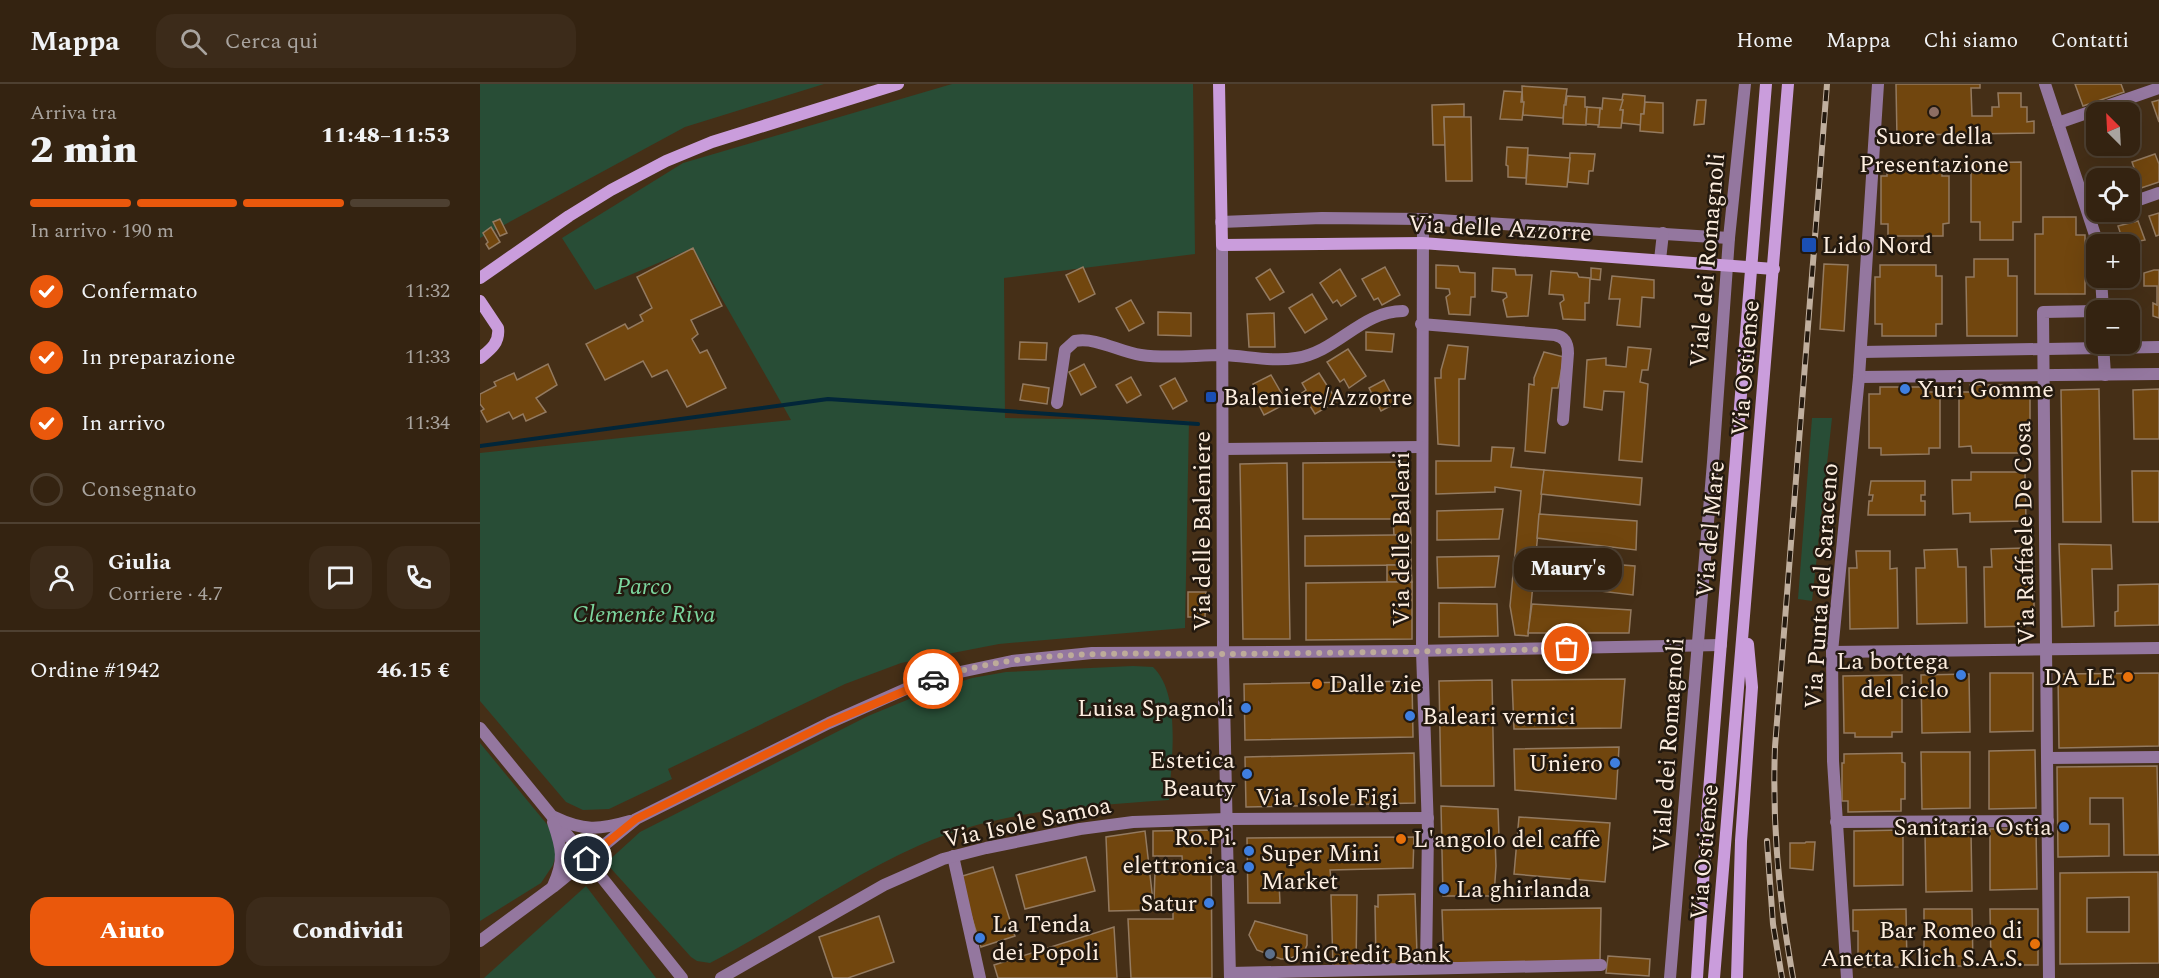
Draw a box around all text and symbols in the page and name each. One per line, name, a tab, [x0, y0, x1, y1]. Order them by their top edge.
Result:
search box	[156, 14, 576, 68]
text: Mappa	[30, 20, 120, 63]
icon: search	[177, 25, 210, 58]
text: Cerca qui	[225, 25, 318, 58]
text: Home	[1736, 25, 1793, 57]
text: Mappa	[1826, 25, 1891, 57]
text: Chi siamo	[1924, 25, 2018, 57]
text: Contatti	[2051, 25, 2129, 57]
text: Arriva tra	[30, 98, 117, 128]
north arrow	[2086, 102, 2140, 156]
map controls	[2086, 102, 2140, 354]
marker: Suore della Presentazione	[1927, 105, 1941, 119]
text: 11:48–11:53	[321, 119, 450, 152]
place label: Suore della Presentazione	[1859, 119, 2009, 183]
text: 2 min	[30, 121, 138, 180]
street label: Viale dei Romagnoli	[1681, 151, 1735, 369]
button: locate	[2086, 168, 2140, 222]
street label: Via delle Azzorre	[1407, 206, 1593, 252]
text: In arrivo · 190 m	[30, 216, 174, 246]
place label: Lido Nord	[1822, 228, 1932, 264]
button: +	[2086, 234, 2140, 288]
marker: Lido Nord	[1800, 236, 1818, 254]
icon: check	[30, 275, 63, 308]
text: Confermato	[81, 275, 198, 308]
text: 11:32	[405, 276, 450, 306]
street label: Via Ostiense	[1722, 299, 1770, 437]
button: −	[2086, 300, 2140, 354]
icon: check	[30, 341, 63, 374]
text: In preparazione	[81, 341, 235, 374]
text: 11:33	[405, 342, 450, 372]
place label: Yuri Gomme	[1917, 372, 2054, 408]
place label: Baleniere/Azzorre	[1223, 380, 1413, 416]
marker: Yuri Gomme	[1898, 382, 1912, 396]
marker: Baleniere/Azzorre	[1204, 390, 1218, 404]
icon: check	[30, 407, 63, 440]
text: In arrivo	[81, 407, 165, 440]
text: 11:34	[405, 408, 450, 438]
street label: Via Raffaele De Cosa	[2005, 421, 2045, 645]
street label: Via delle Baleniere	[1185, 431, 1221, 631]
street label: Via delle Baleari	[1384, 452, 1420, 626]
street label: Via del Mare	[1687, 459, 1735, 599]
street label: Via Punta del Saraceno	[1795, 462, 1849, 710]
text: Consegnato	[81, 473, 197, 506]
button: person	[30, 546, 93, 609]
text: Giulia	[108, 546, 171, 579]
button: chat	[309, 546, 372, 609]
button: phone	[387, 546, 450, 609]
callout: Maury's	[1513, 547, 1621, 589]
text: Maury's	[1530, 554, 1606, 584]
park label: Parco Clemente Riva	[573, 569, 715, 633]
text: Corriere · 4.7	[108, 579, 223, 609]
pin	[1541, 623, 1592, 674]
icon: bag	[1550, 632, 1583, 665]
street label: Viale dei Romagnoli	[1644, 636, 1694, 854]
place label: La bottega del ciclo	[1836, 644, 1949, 708]
courier	[903, 649, 963, 709]
text: Ordine #1942	[30, 654, 160, 687]
text: 46.15 €	[377, 654, 450, 687]
place label: DA LE	[2044, 660, 2116, 696]
icon: car	[917, 663, 950, 696]
place label: Dalle zie	[1329, 667, 1422, 703]
marker: La bottega del ciclo	[1954, 668, 1968, 682]
marker: DA LE	[2121, 670, 2135, 684]
marker: Dalle zie	[1310, 677, 1324, 691]
place label: Luisa Spagnoli	[1077, 691, 1234, 727]
place label: Baleari vernici	[1422, 699, 1576, 735]
marker: Luisa Spagnoli	[1239, 701, 1253, 715]
marker: Baleari vernici	[1403, 709, 1417, 723]
place label: Estetica Beauty	[1150, 743, 1236, 807]
place label: Uniero	[1529, 746, 1603, 782]
marker: Uniero	[1608, 756, 1622, 770]
marker: Estetica Beauty	[1240, 767, 1254, 781]
street label: Via Isole Figi	[1256, 780, 1399, 816]
street label: Via Ostiense	[1681, 783, 1729, 921]
street label: Via Isole Samoa	[940, 788, 1115, 858]
place label: Sanitaria Ostia	[1893, 810, 2052, 846]
place label: Ro.Pi. elettronica	[1122, 820, 1237, 884]
marker: Sanitaria Ostia	[2057, 820, 2071, 834]
place label: L'angolo del caffè	[1413, 822, 1601, 858]
marker: L'angolo del caffè	[1394, 832, 1408, 846]
pin	[561, 833, 612, 884]
place label: Super Mini Market	[1261, 836, 1380, 900]
icon: home	[570, 842, 603, 875]
marker: Ro.Pi. elettronica	[1242, 844, 1256, 858]
marker: Super Mini Market	[1242, 860, 1256, 874]
place label: La ghirlanda	[1456, 872, 1591, 908]
marker: La ghirlanda	[1437, 882, 1451, 896]
place label: Satur	[1141, 886, 1197, 922]
marker: Satur	[1202, 896, 1216, 910]
button: Aiuto	[30, 897, 234, 966]
button: Condividi	[246, 897, 450, 966]
place label: La Tenda dei Popoli	[992, 907, 1100, 971]
place label: Bar Romeo di Anetta Klich S.A.S.	[1821, 913, 2023, 977]
marker: La Tenda dei Popoli	[973, 931, 987, 945]
place label: UniCredit Bank	[1282, 937, 1451, 973]
marker: Bar Romeo di Anetta Klich S.A.S.	[2028, 937, 2042, 951]
marker: UniCredit Bank	[1263, 947, 1277, 961]

